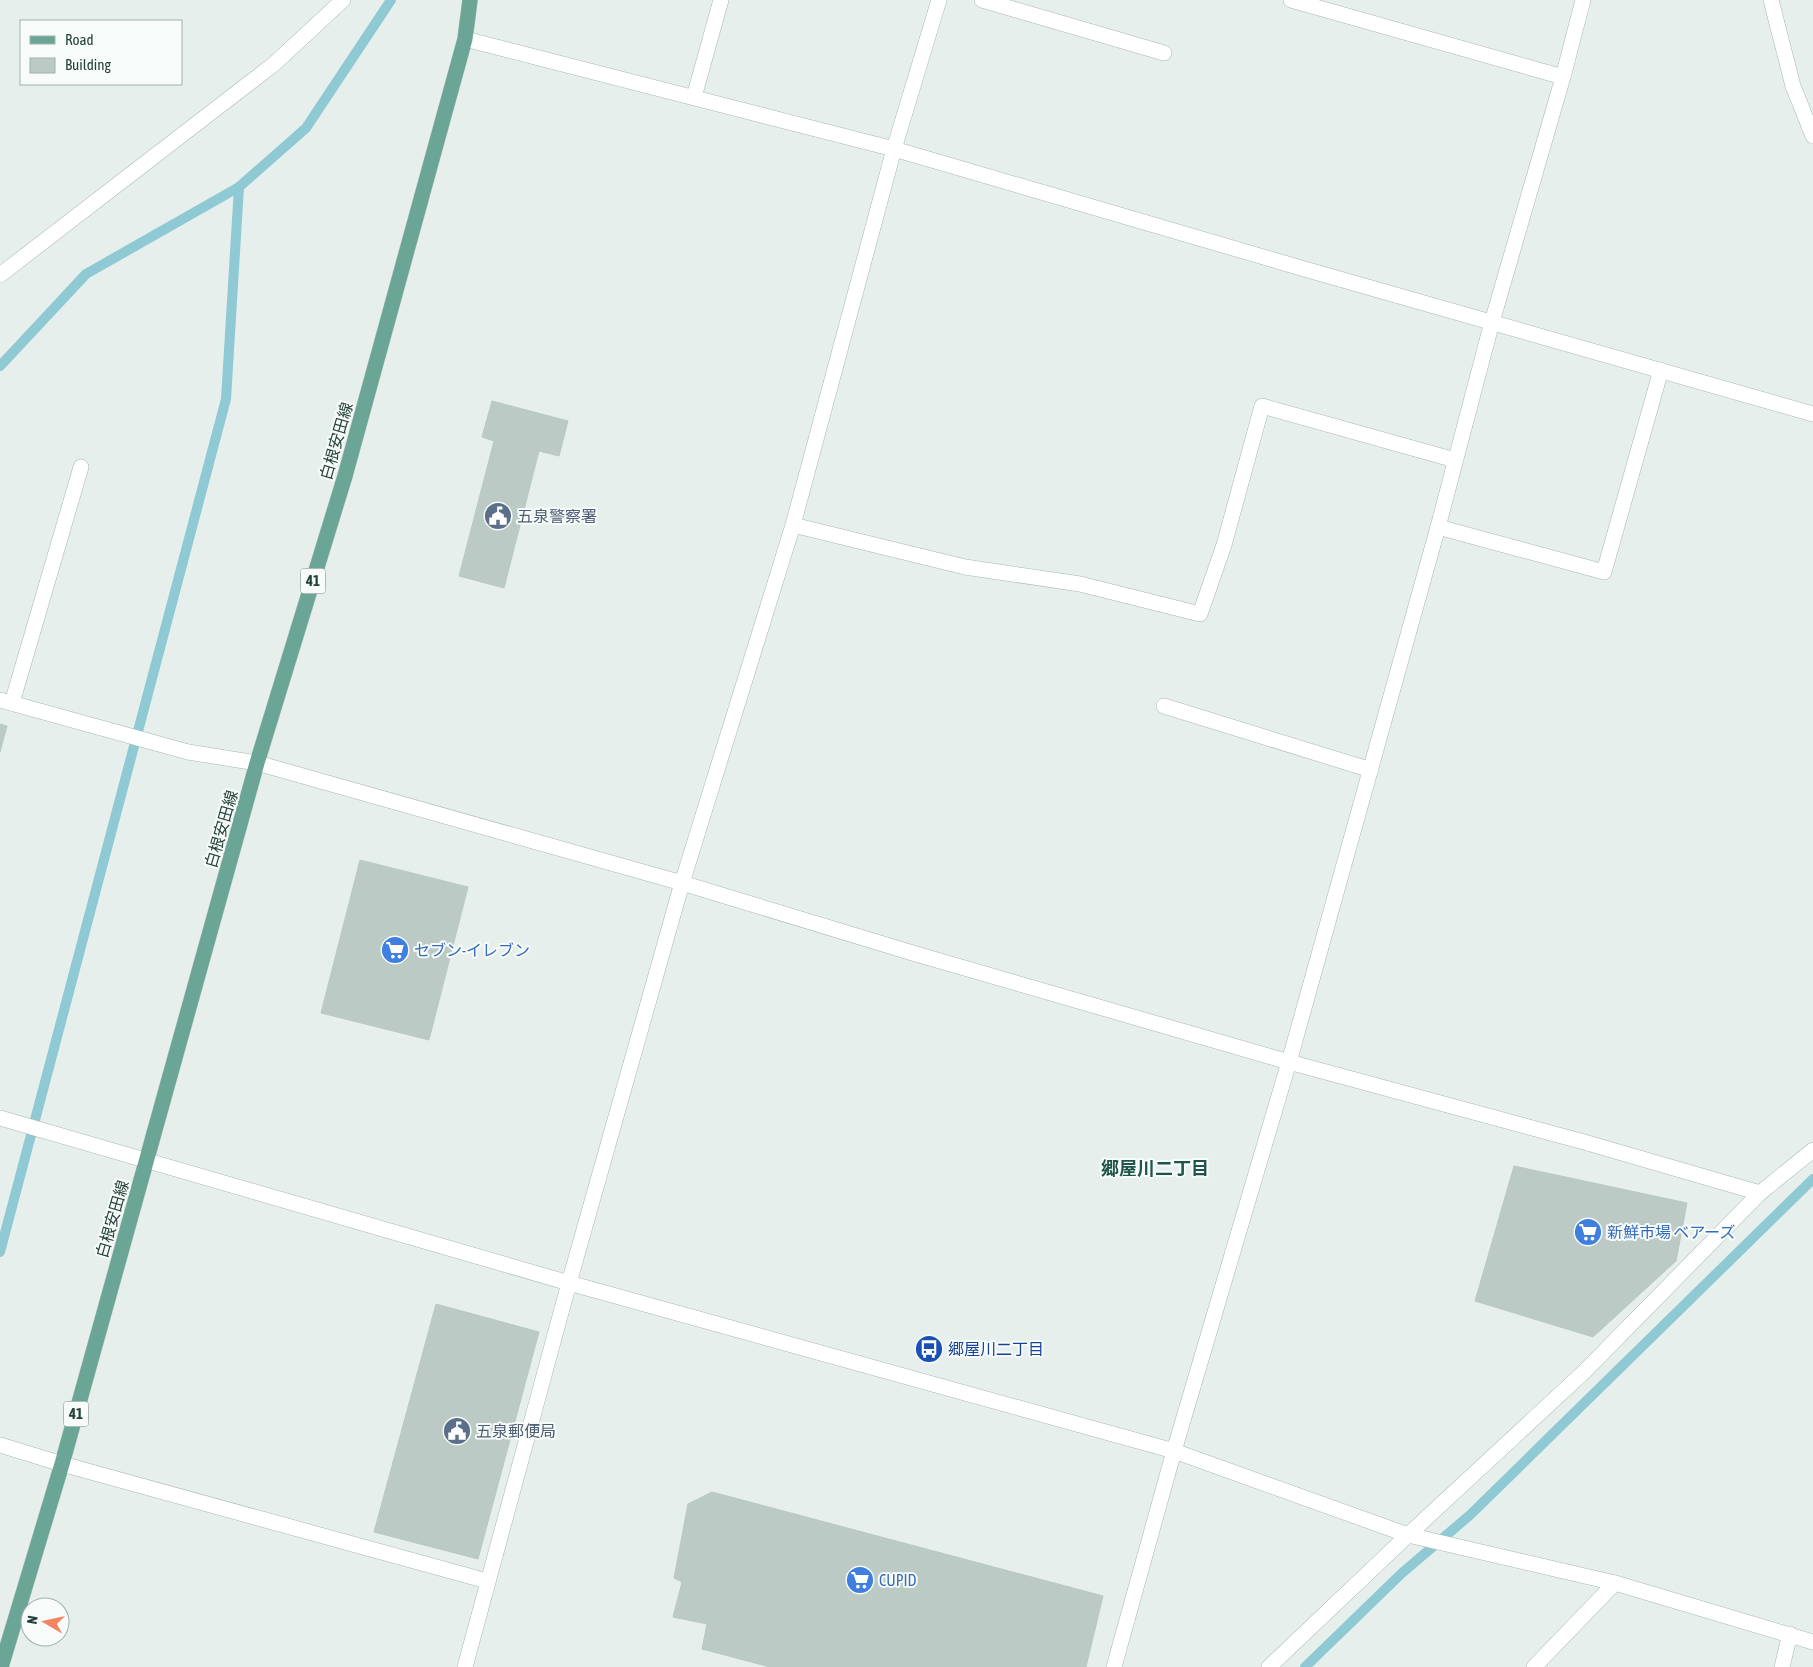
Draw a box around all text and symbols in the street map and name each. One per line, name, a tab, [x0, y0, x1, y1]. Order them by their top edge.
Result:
legend	[20, 20, 182, 85]
text: Road	[65, 31, 94, 48]
text: Building	[65, 56, 111, 73]
street label: 白根安田線	[316, 400, 356, 482]
public building icon: 五泉警察署	[483, 501, 513, 531]
place label: 五泉警察署	[517, 507, 597, 525]
road number: 41	[300, 568, 326, 594]
street label: 白根安田線	[201, 788, 241, 870]
supermarket icon: セブン-イレブン	[380, 935, 410, 965]
place label: セブン-イレブン	[414, 941, 530, 959]
district label: 郷屋川二丁目	[1101, 1158, 1209, 1179]
street label: 白根安田線	[92, 1178, 132, 1260]
supermarket icon: 新鮮市場 ベアーズ	[1573, 1217, 1603, 1247]
place label: 新鮮市場 ベアーズ	[1607, 1223, 1735, 1241]
bus stop icon: 郷屋川二丁目	[914, 1334, 944, 1364]
place label: 郷屋川二丁目	[948, 1340, 1044, 1358]
road number: 41	[64, 1402, 88, 1426]
public building icon: 五泉郵便局	[442, 1416, 472, 1446]
place label: 五泉郵便局	[476, 1422, 556, 1440]
supermarket icon: CUPID	[845, 1565, 875, 1595]
place label: CUPID	[879, 1571, 917, 1589]
north arrow	[20, 1597, 70, 1647]
text: N	[24, 1615, 41, 1625]

